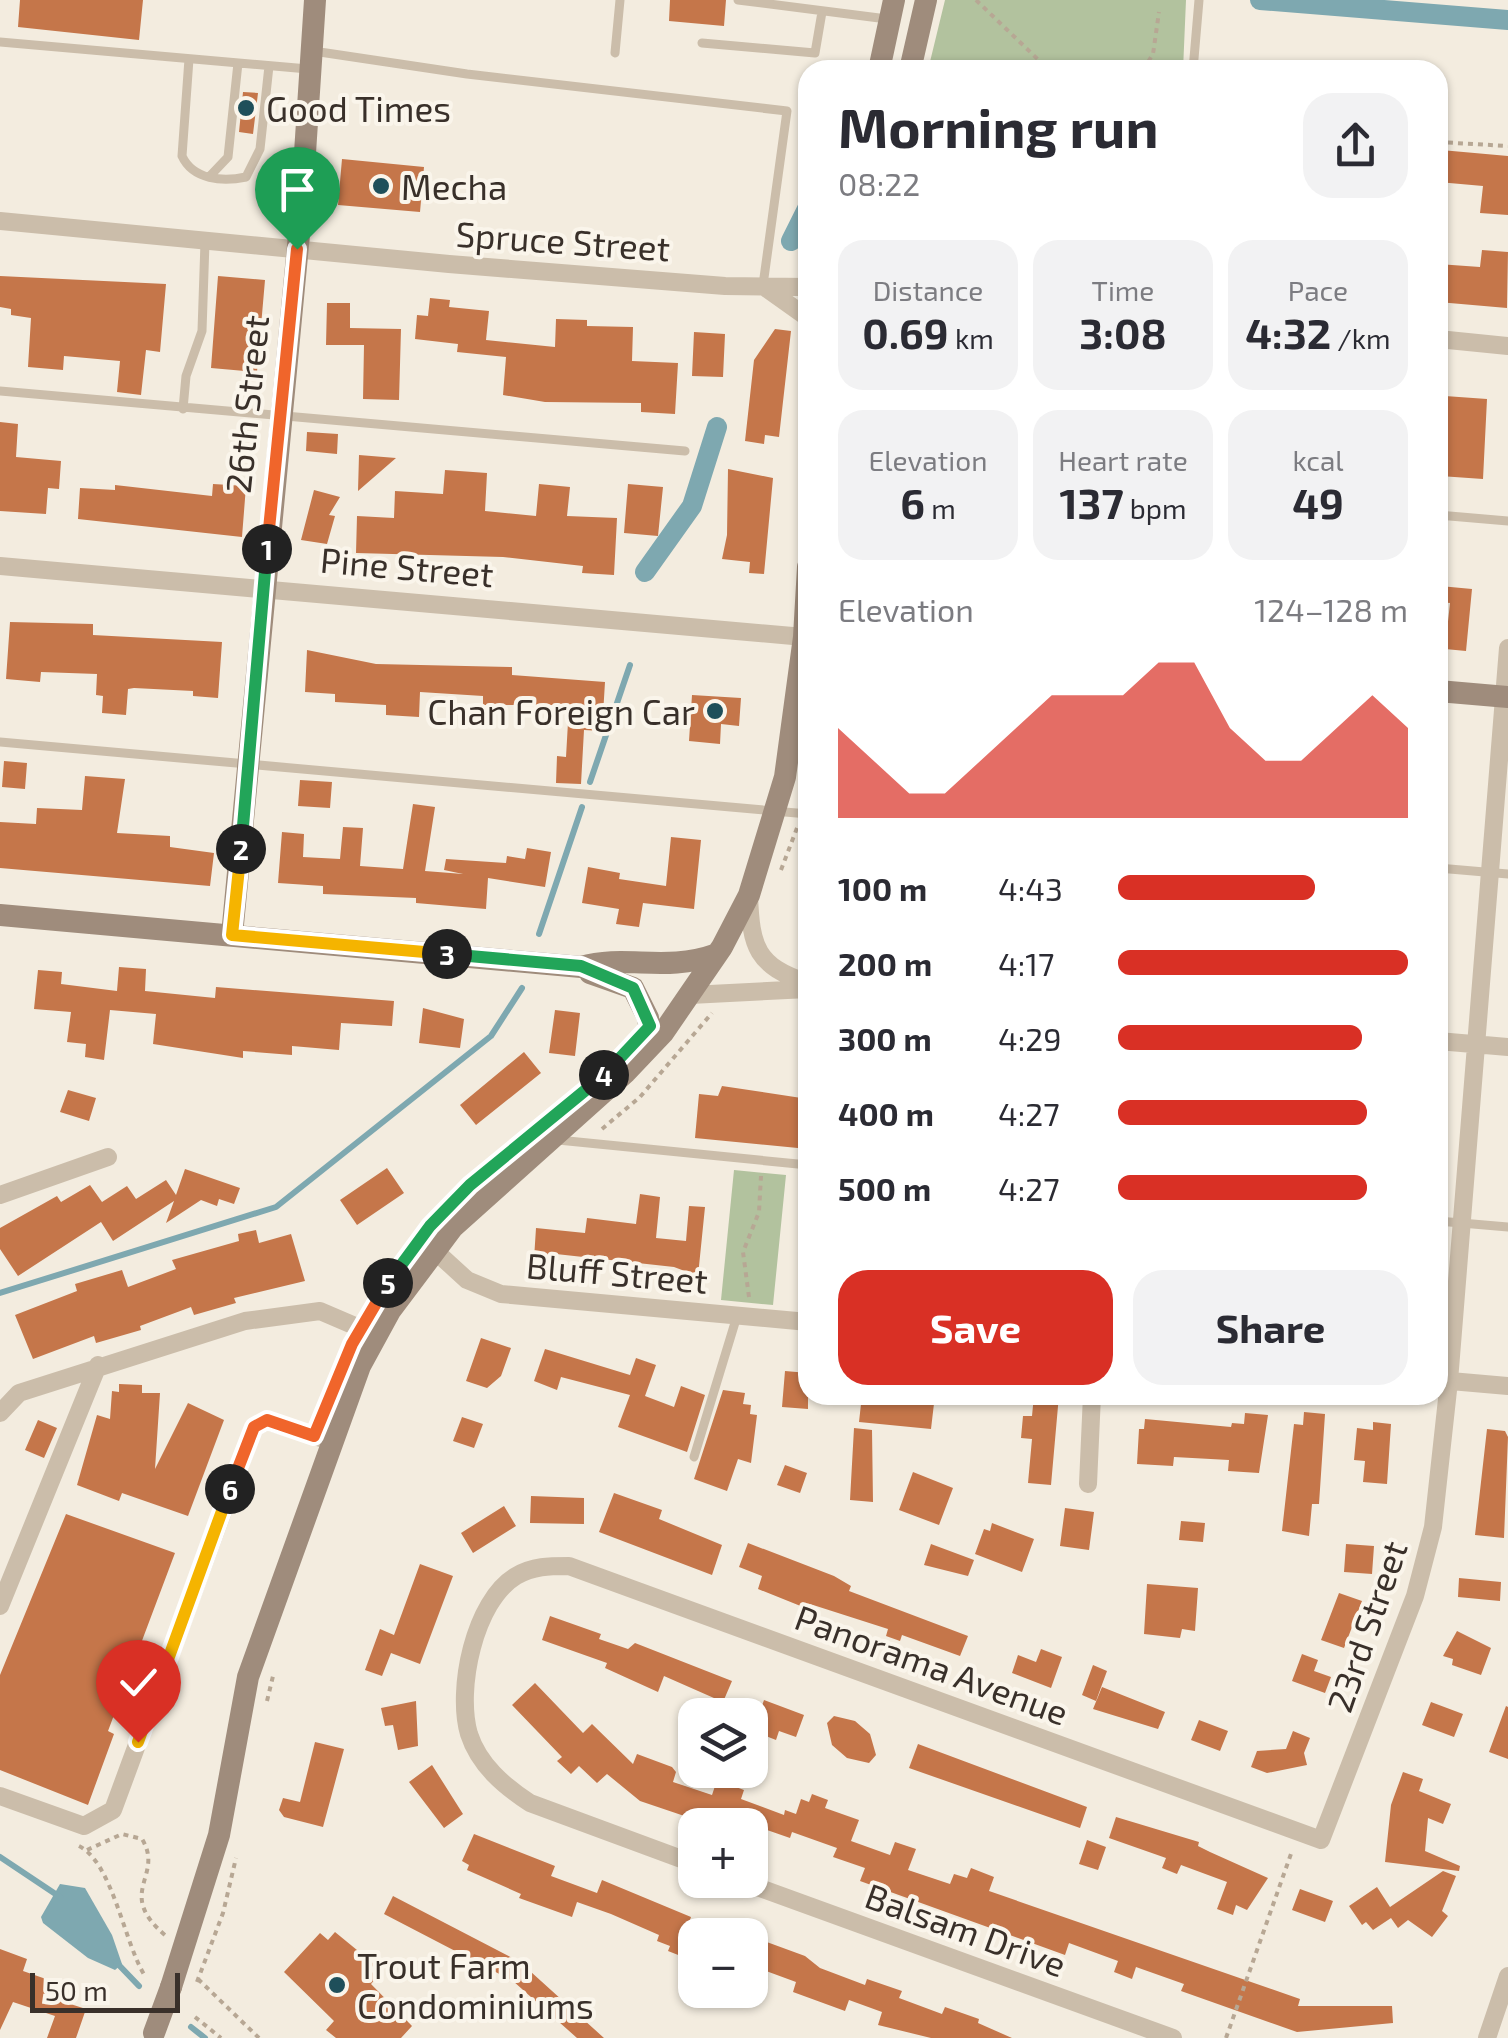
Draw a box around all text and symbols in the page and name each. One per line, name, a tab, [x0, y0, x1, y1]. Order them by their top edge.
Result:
place label: Good Times	[266, 87, 451, 129]
text: Morning run	[838, 93, 1159, 159]
button: share	[1303, 93, 1408, 198]
marker: Good Times	[235, 97, 257, 119]
pin	[255, 147, 340, 250]
icon: arrive	[270, 162, 325, 217]
text: 08:22	[838, 164, 920, 202]
place label: Mecha	[401, 165, 507, 207]
marker: Mecha	[370, 175, 392, 197]
street label: Spruce Street	[454, 212, 672, 268]
text: Distance	[873, 273, 983, 307]
text: Time	[1092, 273, 1154, 307]
text: Pace	[1288, 273, 1348, 307]
text: 0.69	[862, 307, 949, 357]
text: 3:08	[1079, 307, 1167, 357]
text: 4:32	[1245, 307, 1331, 357]
street label: 26th Street	[216, 313, 276, 495]
text: km	[949, 321, 994, 355]
text: /km	[1331, 321, 1391, 355]
text: Elevation	[869, 443, 987, 477]
text: Heart rate	[1058, 443, 1188, 477]
text: kcal	[1292, 443, 1344, 477]
text: 6	[900, 477, 925, 527]
text: 137	[1059, 477, 1124, 527]
text: 49	[1292, 477, 1344, 527]
text: m	[925, 491, 956, 525]
text: bpm	[1124, 491, 1187, 525]
pin: 1	[242, 524, 292, 574]
text: 1	[261, 532, 273, 566]
street label: Pine Street	[319, 538, 495, 594]
text: Elevation	[838, 590, 974, 628]
text: 124–128 m	[1254, 590, 1408, 628]
place label: Chan Foreign Car	[427, 690, 695, 732]
marker: Chan Foreign Car	[704, 700, 726, 722]
pin: 2	[216, 824, 266, 874]
text: 2	[233, 832, 249, 866]
text: 100 m	[838, 869, 927, 907]
text: 4:43	[998, 869, 1063, 907]
pin: 3	[422, 929, 472, 979]
text: 3	[439, 937, 455, 971]
text: 200 m	[838, 944, 932, 982]
text: 4:17	[998, 944, 1054, 982]
text: 300 m	[838, 1019, 932, 1057]
text: 4:29	[998, 1019, 1062, 1057]
pin: 4	[579, 1050, 629, 1100]
text: 4	[595, 1058, 613, 1092]
text: 400 m	[838, 1094, 934, 1132]
text: 4:27	[998, 1094, 1060, 1132]
text: 500 m	[838, 1169, 931, 1207]
text: 4:27	[998, 1169, 1060, 1207]
street label: Bluff Street	[525, 1243, 709, 1301]
pin: 5	[363, 1258, 413, 1308]
text: 5	[380, 1266, 396, 1300]
button: Save	[838, 1270, 1113, 1385]
button: Share	[1133, 1270, 1408, 1385]
pin: 6	[205, 1464, 255, 1514]
text: 6	[222, 1472, 238, 1506]
street label: 23rd Street	[1317, 1535, 1415, 1717]
street label: Panorama Avenue	[790, 1595, 1074, 1733]
pin	[96, 1640, 181, 1743]
icon: check	[111, 1655, 166, 1710]
map controls	[678, 1698, 768, 2008]
button: layers	[678, 1698, 768, 1788]
button: +	[678, 1808, 768, 1898]
street label: Balsam Drive	[860, 1873, 1072, 1985]
button: −	[678, 1918, 768, 2008]
place label: Trout Farm Condominiums	[357, 1944, 594, 2026]
scale bar	[30, 1968, 180, 2012]
text: 50 m	[45, 1973, 108, 2007]
marker: Trout Farm Condominiums	[326, 1974, 348, 1996]

